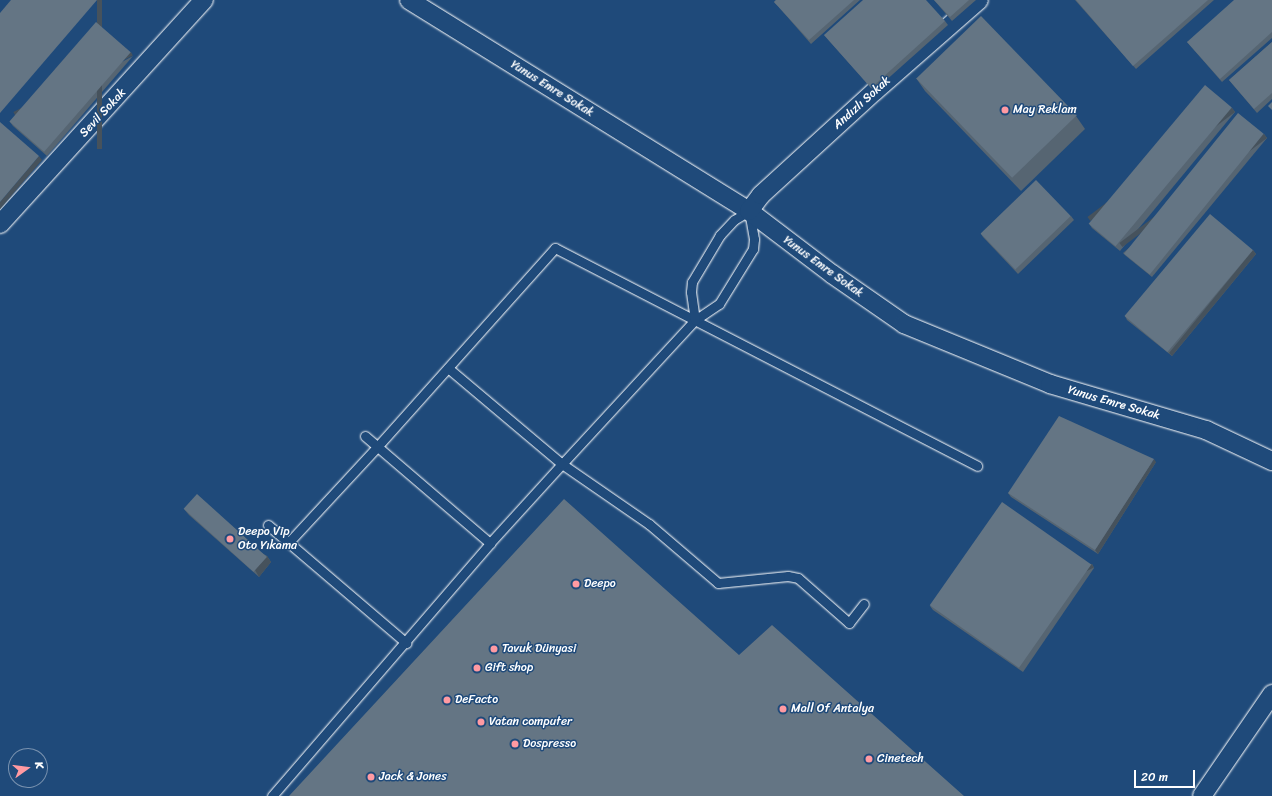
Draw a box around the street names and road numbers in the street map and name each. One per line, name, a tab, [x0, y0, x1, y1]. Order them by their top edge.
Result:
street label: Yunus Emre Sokak	[508, 58, 596, 120]
street label: Andızlı Sokak	[830, 74, 894, 132]
street label: Sevil Sokak	[77, 86, 129, 140]
street label: Yunus Emre Sokak	[780, 233, 866, 301]
street label: Yunus Emre Sokak	[1066, 383, 1162, 423]

